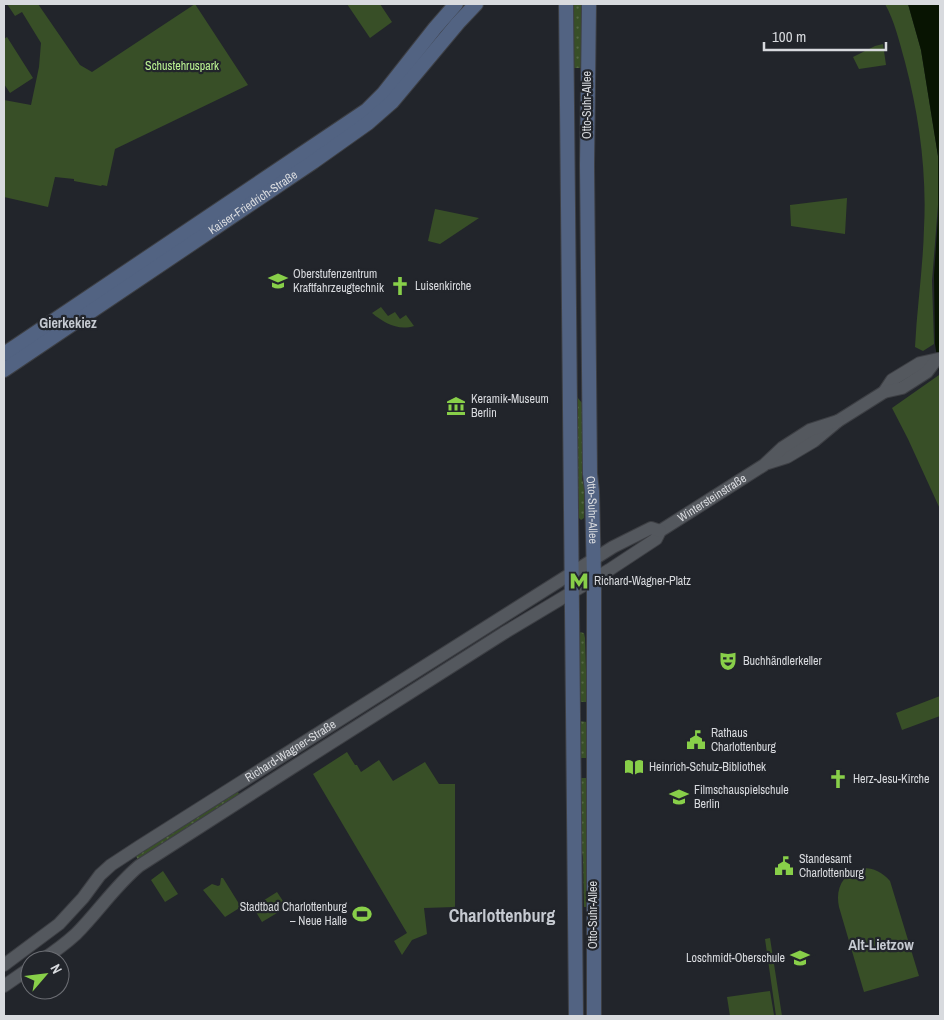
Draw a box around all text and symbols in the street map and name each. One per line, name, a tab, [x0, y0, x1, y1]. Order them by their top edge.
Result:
scale bar	[764, 20, 886, 52]
text: 100 m	[772, 26, 806, 47]
park label: Schustehruspark	[145, 58, 219, 74]
street label: Otto-Suhr-Allee	[579, 71, 595, 139]
street label: Kaiser-Friedrich-Straße	[205, 167, 301, 238]
place label: Oberstufenzentrum Kraftfahrzeugtechnik	[293, 266, 384, 296]
school or university icon: Oberstufenzentrum Kraftfahrzeugtechnik	[267, 270, 289, 292]
church icon: Luisenkirche	[389, 275, 411, 297]
place label: Luisenkirche	[415, 278, 471, 294]
district label: Gierkekiez	[39, 314, 97, 332]
place label: Keramik-Museum Berlin	[471, 391, 549, 421]
museum icon: Keramik-Museum Berlin	[445, 395, 467, 417]
street label: Wintersteinstraße	[675, 470, 749, 526]
street label: Otto-Suhr-Allee	[582, 475, 601, 544]
metro station icon: Richard-Wagner-Platz	[568, 570, 590, 592]
place label: Richard-Wagner-Platz	[594, 573, 691, 589]
theatre icon: Buchhändlerkeller	[717, 650, 739, 672]
place label: Buchhändlerkeller	[743, 653, 822, 669]
street label: Richard-Wagner-Straße	[242, 716, 339, 786]
place label: Rathaus Charlottenburg	[711, 725, 777, 755]
public building icon: Rathaus Charlottenburg	[685, 729, 707, 751]
library icon: Heinrich-Schulz-Bibliothek	[623, 756, 645, 778]
place label: Heinrich-Schulz-Bibliothek	[649, 759, 766, 775]
church icon: Herz-Jesu-Kirche	[827, 768, 849, 790]
place label: Herz-Jesu-Kirche	[853, 771, 930, 787]
place label: Filmschauspielschule Berlin	[694, 782, 789, 812]
school or university icon: Filmschauspielschule Berlin	[668, 786, 690, 808]
place label: Standesamt Charlottenburg	[799, 851, 865, 881]
public building icon: Standesamt Charlottenburg	[773, 855, 795, 877]
street label: Otto-Suhr-Allee	[585, 881, 601, 949]
place label: Stadtbad Charlottenburg – Neue Halle	[240, 899, 348, 929]
sports icon: Stadtbad Charlottenburg – Neue Halle	[351, 903, 373, 925]
district label: Charlottenburg	[449, 903, 555, 928]
district label: Alt-Lietzow	[848, 934, 914, 955]
school or university icon: Loschmidt-Oberschule	[789, 947, 811, 969]
north arrow	[20, 950, 70, 1000]
place label: Loschmidt-Oberschule	[686, 950, 785, 966]
text: N	[47, 961, 66, 977]

